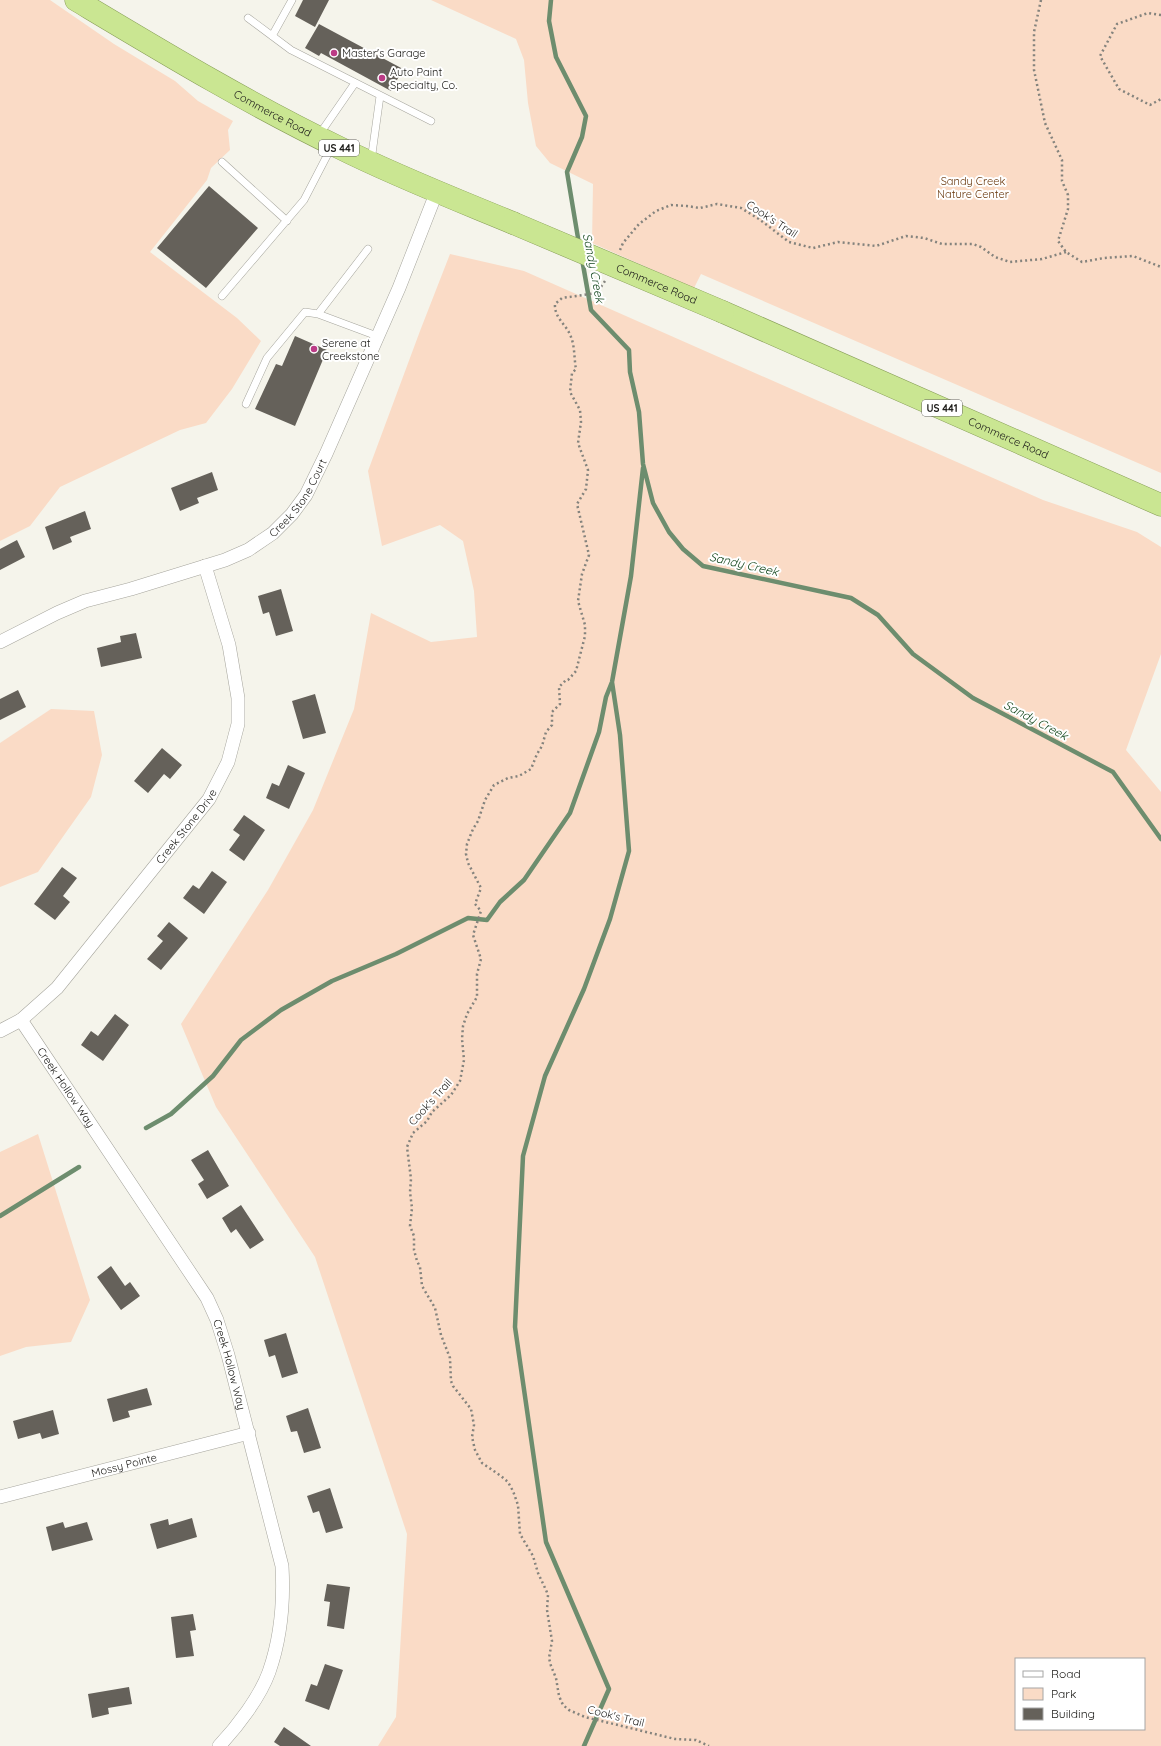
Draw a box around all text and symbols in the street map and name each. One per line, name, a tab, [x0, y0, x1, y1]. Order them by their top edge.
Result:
place label: Master's Garage	[342, 46, 425, 60]
marker: Master's Garage	[329, 48, 339, 58]
place label: Auto Paint Specialty, Co.	[390, 65, 457, 92]
marker: Auto Paint Specialty, Co.	[377, 73, 387, 83]
street label: Commerce Road	[231, 87, 314, 140]
road number: US 441	[319, 140, 359, 156]
park label: Sandy Creek Nature Center	[937, 174, 1010, 201]
street label: Cook's Trail	[744, 197, 800, 241]
water label: Sandy Creek	[580, 232, 608, 306]
street label: Commerce Road	[614, 261, 699, 307]
place label: Serene at Creekstone	[322, 336, 380, 363]
marker: Serene at Creekstone	[309, 344, 319, 354]
road number: US 441	[922, 400, 962, 416]
street label: Commerce Road	[966, 414, 1051, 462]
street label: Creek Stone Court	[266, 456, 330, 540]
water label: Sandy Creek	[708, 549, 782, 580]
water label: Sandy Creek	[1001, 697, 1072, 744]
street label: Creek Stone Drive	[153, 787, 220, 867]
street label: Creek Hollow Way	[34, 1045, 98, 1130]
street label: Cook's Trail	[405, 1076, 455, 1128]
street label: Creek Hollow Way	[210, 1318, 249, 1411]
street label: Mossy Pointe	[90, 1450, 158, 1480]
legend	[1015, 1658, 1145, 1730]
text: Road	[1051, 1666, 1081, 1681]
text: Park	[1051, 1686, 1076, 1701]
street label: Cook's Trail	[586, 1702, 646, 1730]
text: Building	[1051, 1706, 1095, 1721]

